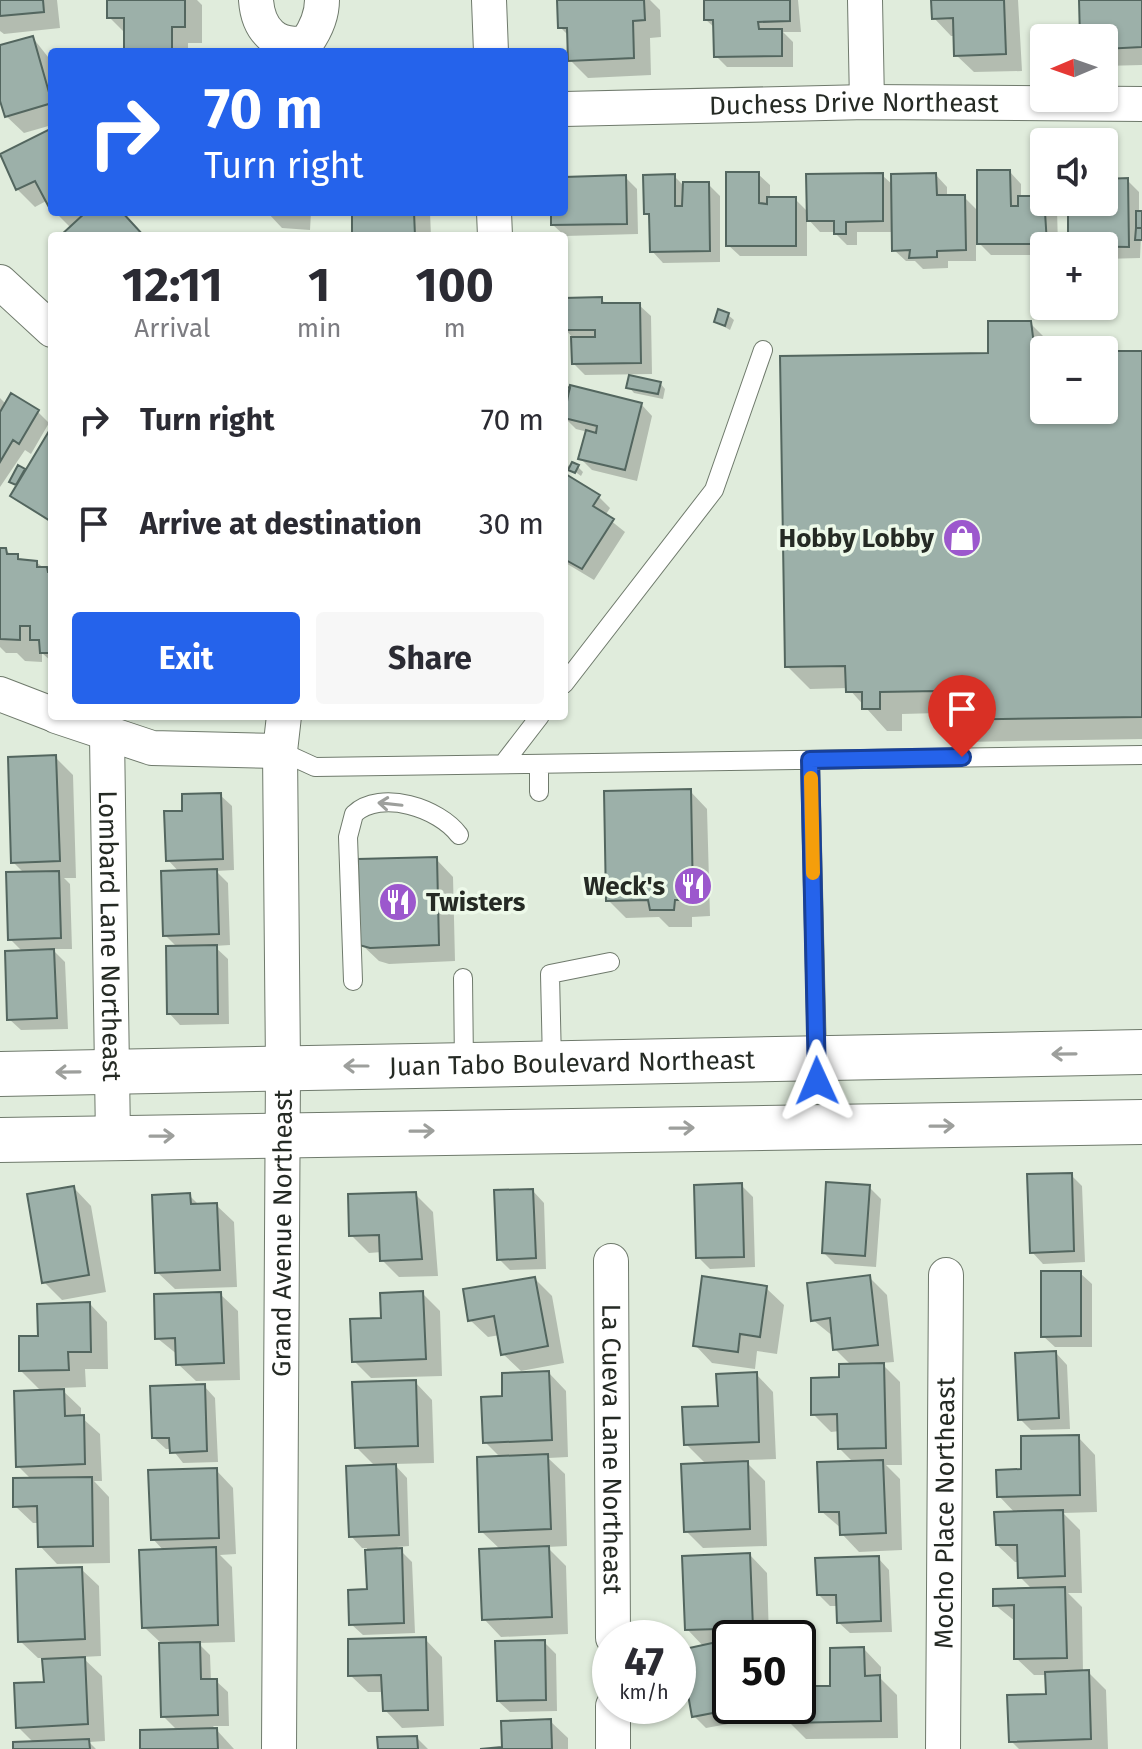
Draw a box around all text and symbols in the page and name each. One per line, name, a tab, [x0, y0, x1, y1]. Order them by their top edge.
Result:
north arrow	[1030, 24, 1118, 112]
map controls	[1030, 24, 1118, 424]
text: 70 m	[204, 76, 323, 143]
icon: right	[72, 80, 176, 184]
street label: Duchess Drive Northeast	[709, 86, 999, 121]
button: sound	[1030, 128, 1118, 216]
text: Turn right	[204, 144, 364, 188]
button: +	[1030, 232, 1118, 320]
text: 12:11	[122, 256, 223, 314]
text: 1	[308, 256, 330, 314]
text: 100	[416, 256, 494, 314]
text: Arrival	[134, 313, 210, 344]
text: min	[297, 313, 342, 344]
text: m	[444, 313, 466, 344]
button: −	[1030, 336, 1118, 424]
icon: right	[72, 398, 116, 442]
text: Turn right	[140, 402, 275, 438]
text: 70 m	[481, 402, 544, 438]
icon: arrive	[72, 502, 116, 546]
text: Arrive at destination	[140, 506, 422, 542]
text: 30 m	[479, 506, 544, 542]
shop icon: Hobby Lobby	[941, 517, 983, 559]
place label: Hobby Lobby	[779, 523, 935, 554]
button: Exit	[72, 612, 300, 704]
button: Share	[316, 612, 544, 704]
pin	[928, 675, 996, 757]
icon: arrive	[940, 687, 984, 731]
street label: Lombard Lane Northeast	[92, 790, 128, 1082]
one-way arrow	[378, 796, 404, 811]
restaurant icon: Weck's	[672, 865, 714, 907]
place label: Weck's	[584, 871, 665, 902]
restaurant icon: Twisters	[377, 881, 419, 923]
place label: Twisters	[426, 887, 526, 918]
position arrow	[775, 1039, 859, 1123]
street label: Juan Tabo Boulevard Northeast	[389, 1044, 756, 1082]
one-way arrow	[1051, 1046, 1078, 1061]
one-way arrow	[343, 1058, 370, 1074]
one-way arrow	[55, 1064, 82, 1080]
street label: Grand Avenue Northeast	[266, 1088, 298, 1377]
one-way arrow	[928, 1118, 955, 1134]
one-way arrow	[668, 1120, 695, 1136]
one-way arrow	[408, 1124, 435, 1139]
one-way arrow	[148, 1129, 175, 1144]
street label: La Cueva Lane Northeast	[596, 1304, 628, 1595]
street label: Mocho Place Northeast	[928, 1376, 961, 1649]
speed limit sign: 50	[712, 1620, 816, 1724]
text: 47	[624, 1638, 664, 1686]
text: km/h	[619, 1680, 669, 1704]

